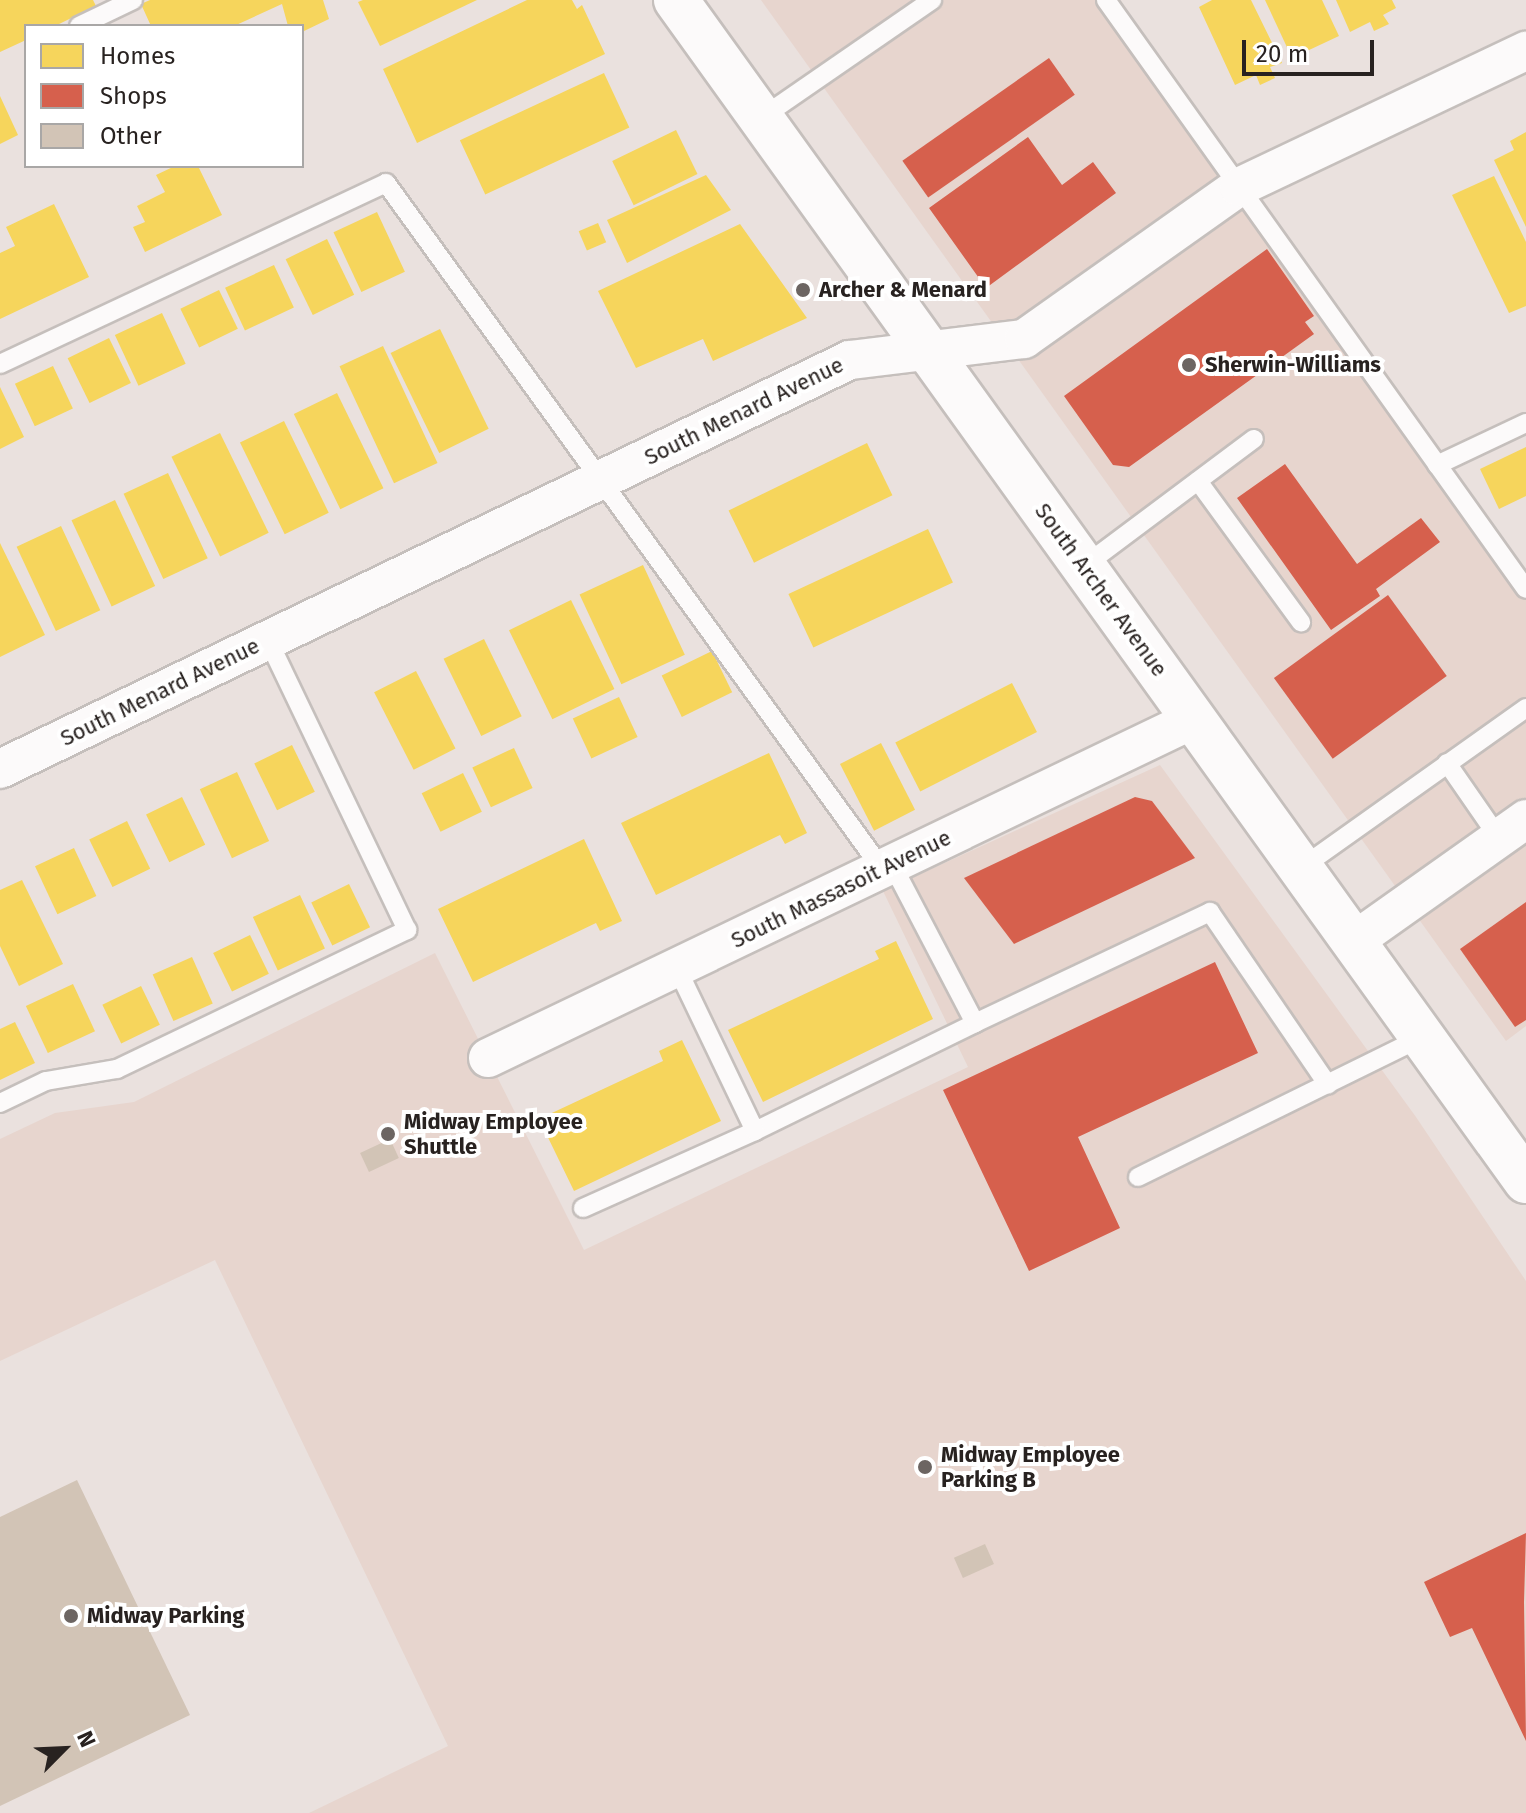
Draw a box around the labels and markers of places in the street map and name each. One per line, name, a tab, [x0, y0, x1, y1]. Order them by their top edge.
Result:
place label: Archer & Menard	[819, 277, 987, 303]
marker: Archer & Menard	[794, 281, 812, 299]
place label: Sherwin-Williams	[1205, 352, 1381, 378]
marker: Sherwin-Williams	[1180, 356, 1198, 374]
place label: Midway Employee Shuttle	[404, 1108, 583, 1160]
marker: Midway Employee Shuttle	[379, 1125, 397, 1143]
place label: Midway Employee Parking B	[941, 1441, 1120, 1492]
marker: Midway Employee Parking B	[916, 1458, 934, 1476]
place label: Midway Parking	[87, 1603, 244, 1629]
marker: Midway Parking	[62, 1607, 80, 1625]

